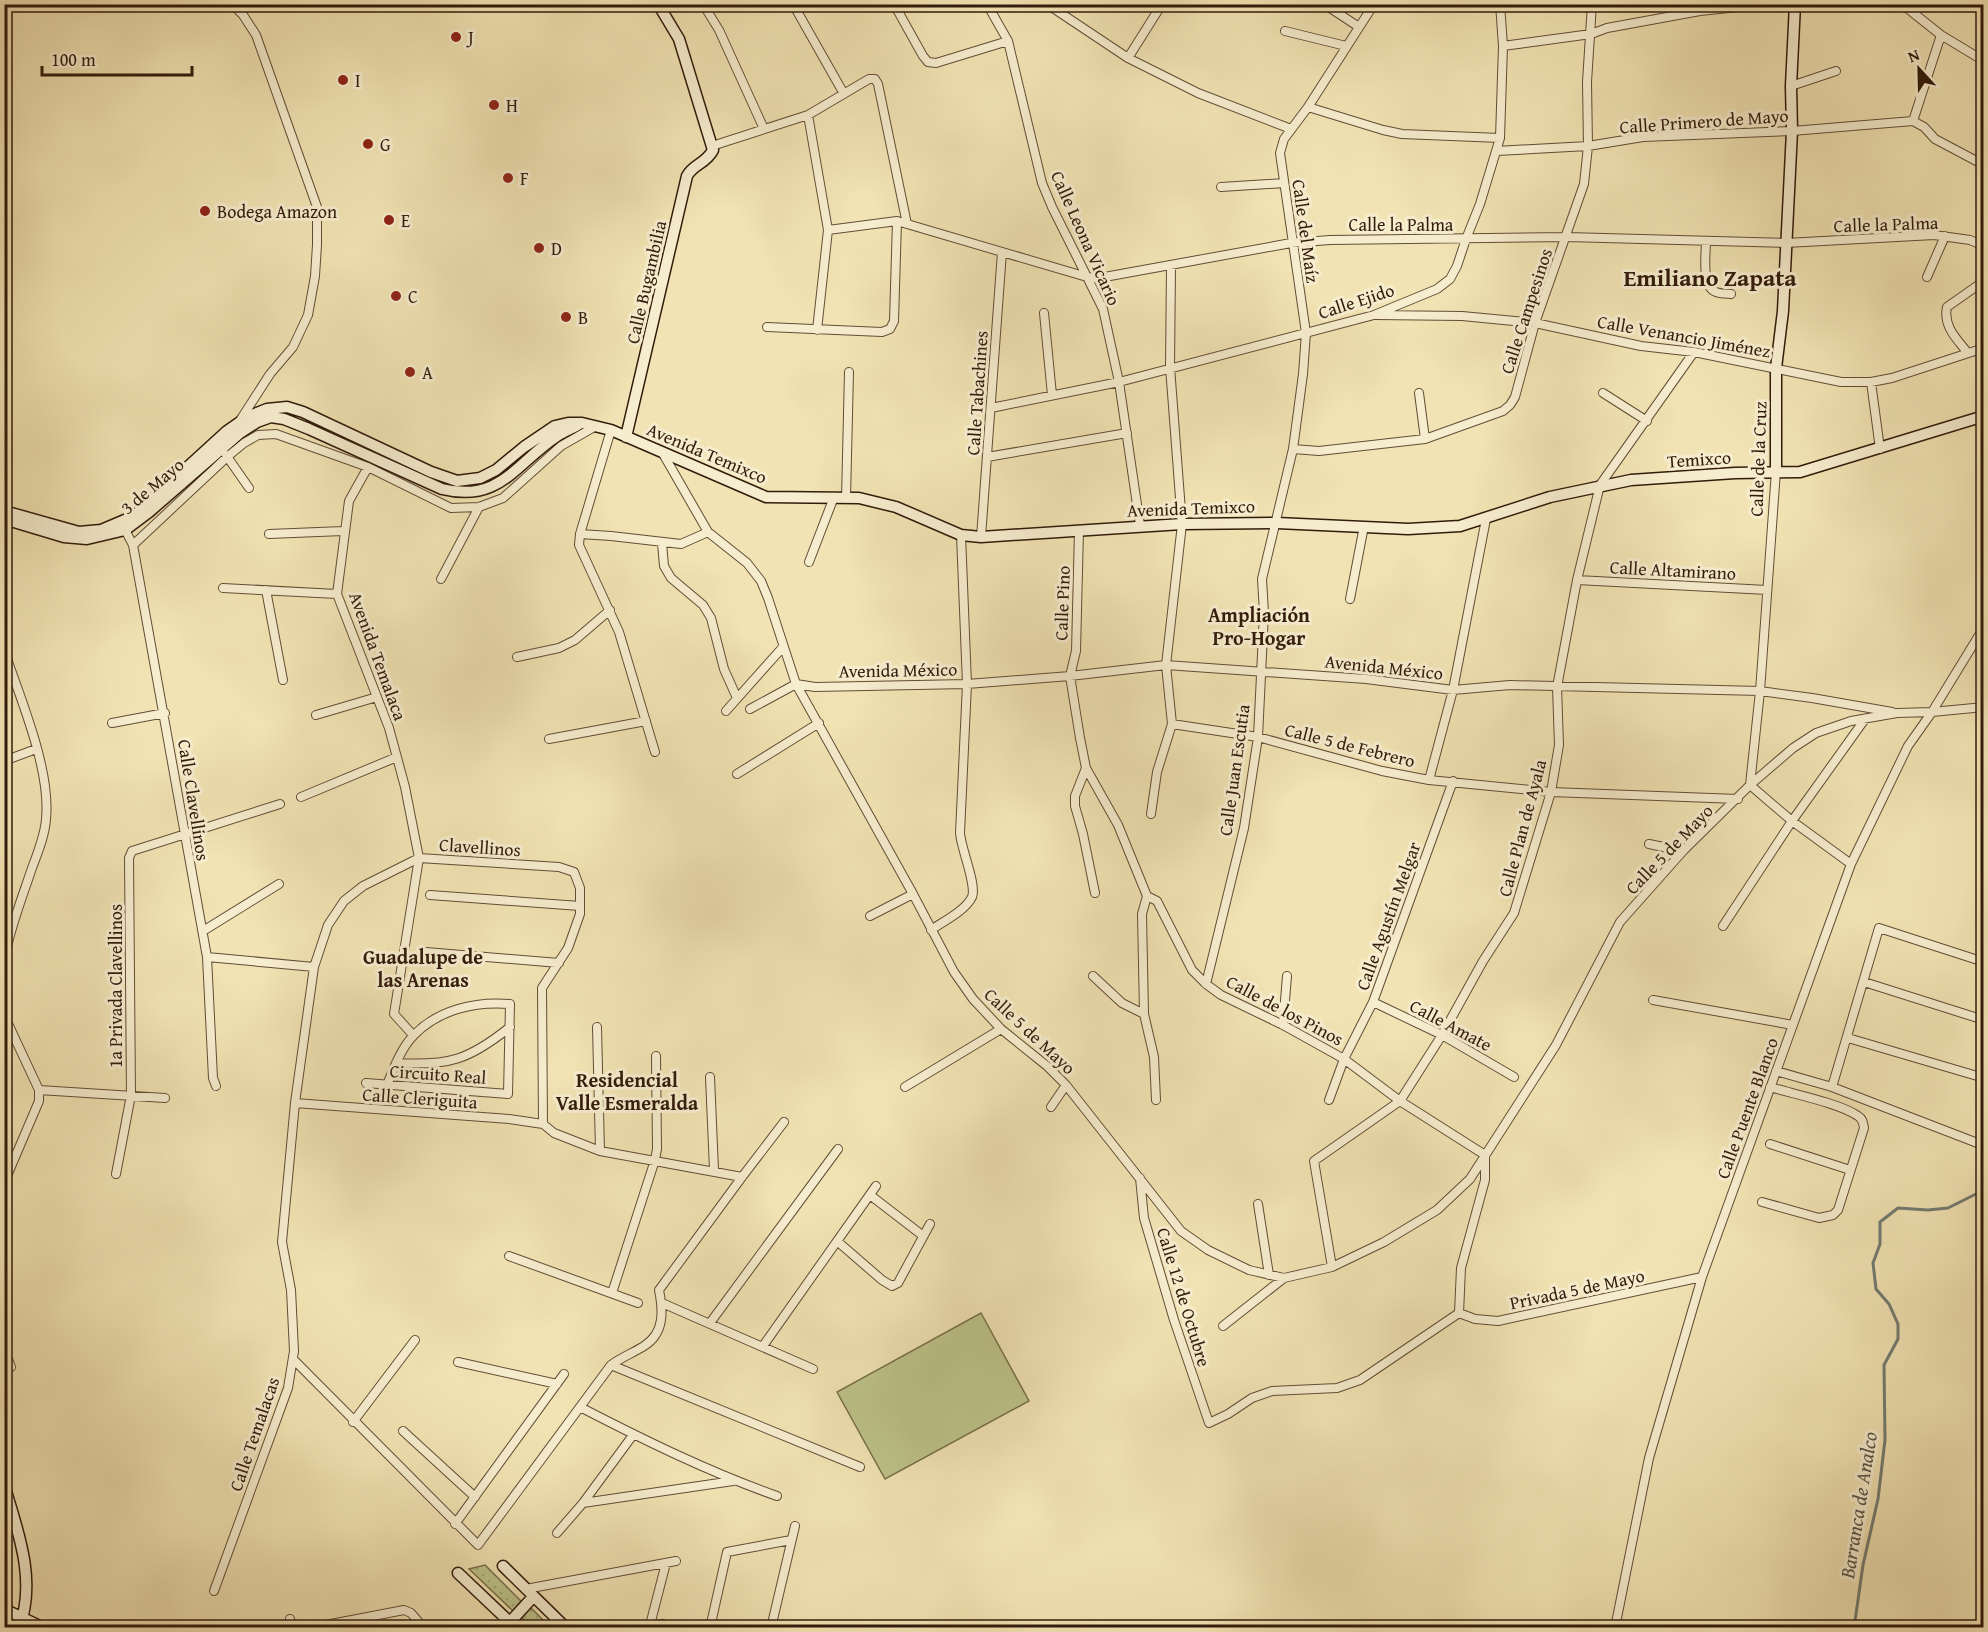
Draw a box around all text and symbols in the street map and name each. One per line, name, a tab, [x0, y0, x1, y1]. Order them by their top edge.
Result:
place label: J	[466, 24, 474, 51]
marker: J	[449, 30, 463, 44]
scale bar	[42, 39, 192, 77]
north arrow	[1889, 39, 1949, 99]
text: N	[1904, 42, 1923, 68]
text: 100 m	[51, 46, 96, 73]
place label: I	[355, 67, 361, 94]
marker: I	[336, 73, 350, 87]
place label: H	[506, 92, 518, 119]
marker: H	[487, 98, 501, 112]
street label: Calle Primero de Mayo	[1619, 102, 1789, 140]
place label: G	[380, 131, 391, 158]
marker: G	[361, 137, 375, 151]
place label: F	[520, 165, 529, 192]
street label: Calle Leona Vicario	[1044, 166, 1128, 310]
marker: F	[501, 171, 515, 185]
street label: Calle del Maíz	[1285, 178, 1327, 285]
place label: Bodega Amazon	[217, 198, 337, 225]
marker: Bodega Amazon	[198, 204, 212, 218]
place label: E	[401, 207, 410, 234]
street label: Calle la Palma	[1833, 209, 1939, 239]
street label: Calle la Palma	[1349, 211, 1454, 238]
marker: E	[382, 213, 396, 227]
street label: Calle Bugambilia	[619, 217, 673, 346]
place label: D	[551, 235, 562, 262]
marker: D	[532, 241, 546, 255]
street label: Calle Campesinos	[1493, 245, 1559, 377]
district label: Emiliano Zapata	[1623, 260, 1797, 295]
street label: Calle Ejido	[1314, 276, 1398, 326]
place label: C	[408, 283, 418, 310]
marker: C	[389, 289, 403, 303]
place label: B	[578, 304, 588, 331]
street label: Calle Venancio Jiménez	[1595, 307, 1773, 365]
marker: B	[559, 310, 573, 324]
street label: Calle Tabachines	[959, 330, 995, 456]
place label: A	[422, 359, 433, 386]
marker: A	[403, 365, 417, 379]
street label: Calle de la Cruz	[1742, 401, 1774, 517]
street label: Avenida Temixco	[643, 416, 771, 490]
street label: Temixco	[1666, 443, 1732, 475]
street label: 3 de Mayo	[114, 451, 190, 521]
street label: Avenida Temixco	[1126, 492, 1256, 524]
street label: Calle Altamirano	[1609, 553, 1737, 587]
street label: Calle Pino	[1047, 565, 1077, 641]
street label: Avenida Temalaca	[342, 588, 414, 725]
district label: Ampliación Pro-Hogar	[1208, 600, 1310, 652]
street label: Avenida México	[1323, 647, 1445, 687]
street label: Avenida México	[838, 655, 958, 685]
street label: Calle Juan Escutia	[1211, 702, 1257, 838]
street label: Calle 5 de Febrero	[1282, 716, 1418, 774]
street label: Calle Clavellinos	[171, 737, 217, 863]
street label: Calle Plan de Ayala	[1491, 756, 1553, 900]
street label: Calle 5 de Mayo	[1619, 798, 1719, 900]
street label: Clavellinos	[438, 831, 522, 863]
street label: Calle Agustín Melgar	[1349, 837, 1428, 994]
street label: 1a Privada Clavellinos	[102, 904, 129, 1068]
district label: Guadalupe de las Arenas	[363, 942, 483, 994]
street label: Calle de los Pinos	[1222, 968, 1348, 1052]
street label: Calle 5 de Mayo	[978, 981, 1082, 1081]
street label: Calle Amate	[1405, 992, 1497, 1058]
street label: Calle Puente Blanco	[1709, 1034, 1785, 1182]
street label: Circuito Real	[389, 1057, 487, 1091]
district label: Residencial Valle Esmeralda	[556, 1065, 699, 1117]
street label: Calle Cleriguita	[362, 1081, 479, 1116]
street label: Calle 12 de Octubre	[1150, 1224, 1218, 1370]
street label: Privada 5 de Mayo	[1507, 1262, 1647, 1316]
street label: Calle Temalacas	[222, 1373, 286, 1495]
water label: Barranca de Analco	[1832, 1429, 1884, 1581]

